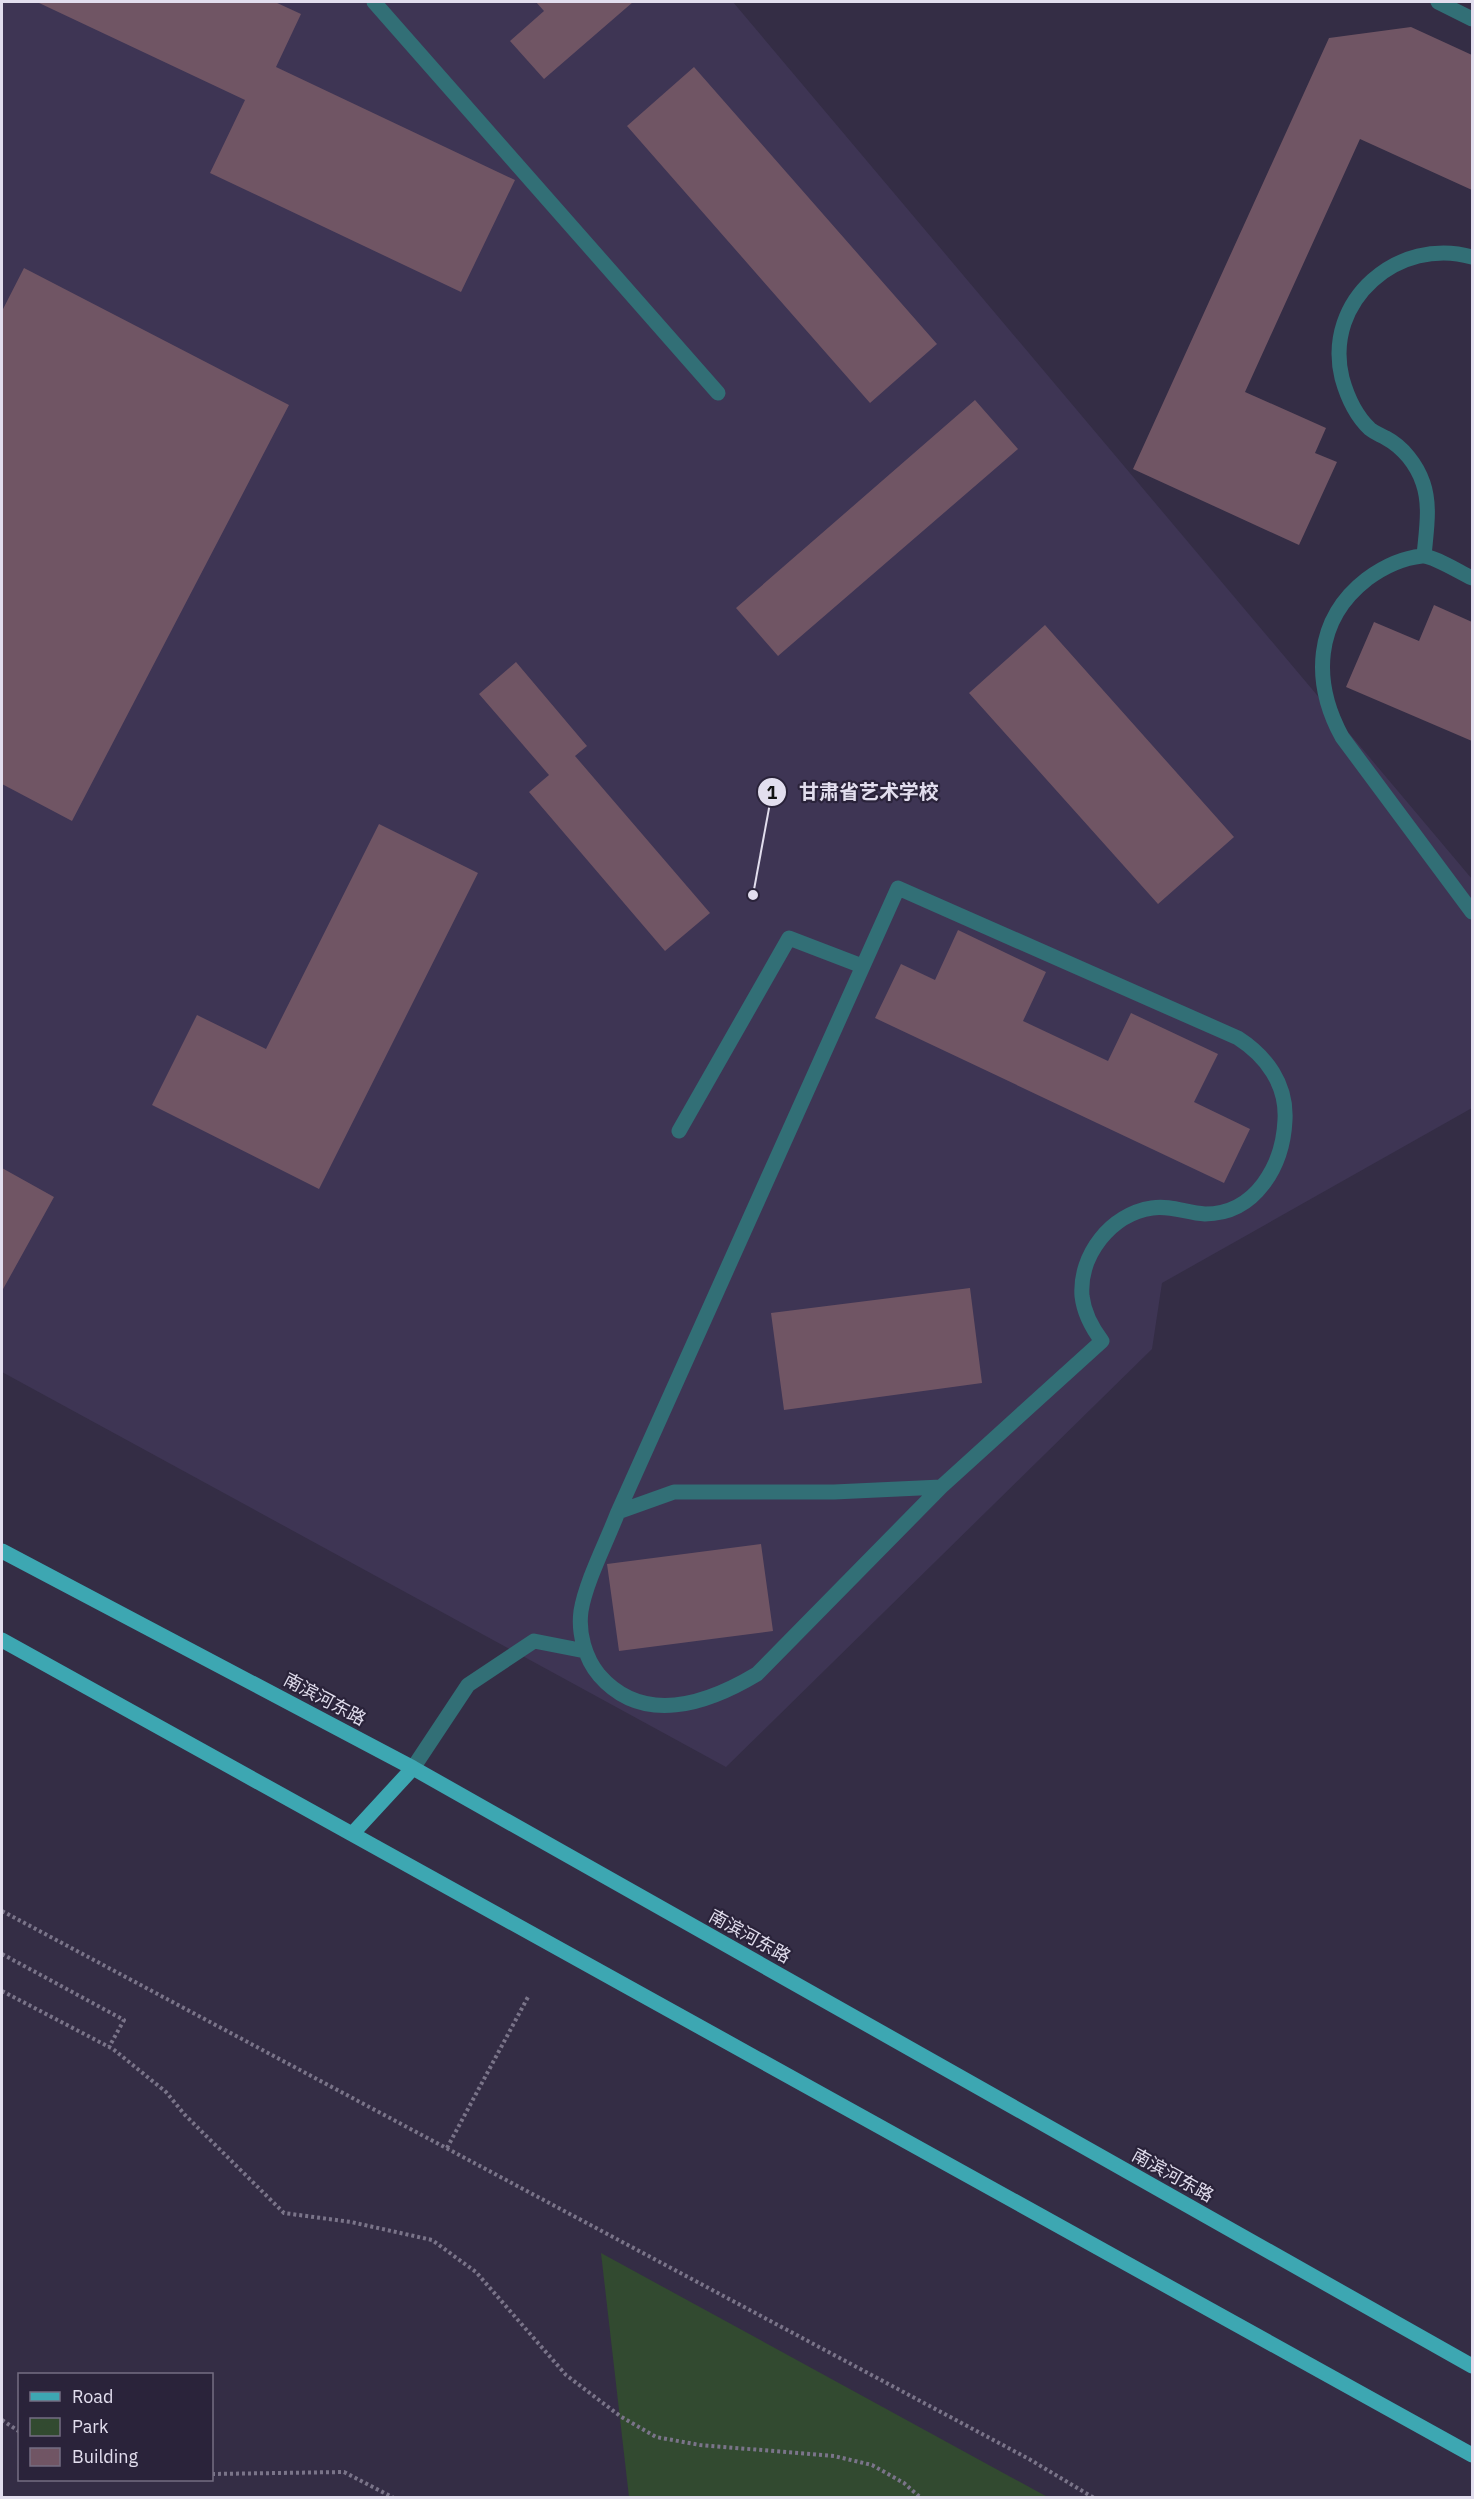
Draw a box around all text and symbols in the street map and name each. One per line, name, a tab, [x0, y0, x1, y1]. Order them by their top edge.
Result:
callout: 甘肃省艺术学校	[757, 773, 951, 811]
text: 甘肃省艺术学校	[799, 778, 939, 805]
text: 1	[767, 781, 778, 804]
street label: 南滨河东路	[280, 1668, 370, 1730]
street label: 南滨河东路	[705, 1904, 795, 1968]
street label: 南滨河东路	[1128, 2143, 1218, 2207]
legend	[18, 2373, 213, 2481]
text: Road	[72, 2385, 113, 2408]
text: Park	[72, 2415, 109, 2438]
text: Building	[72, 2445, 139, 2468]

